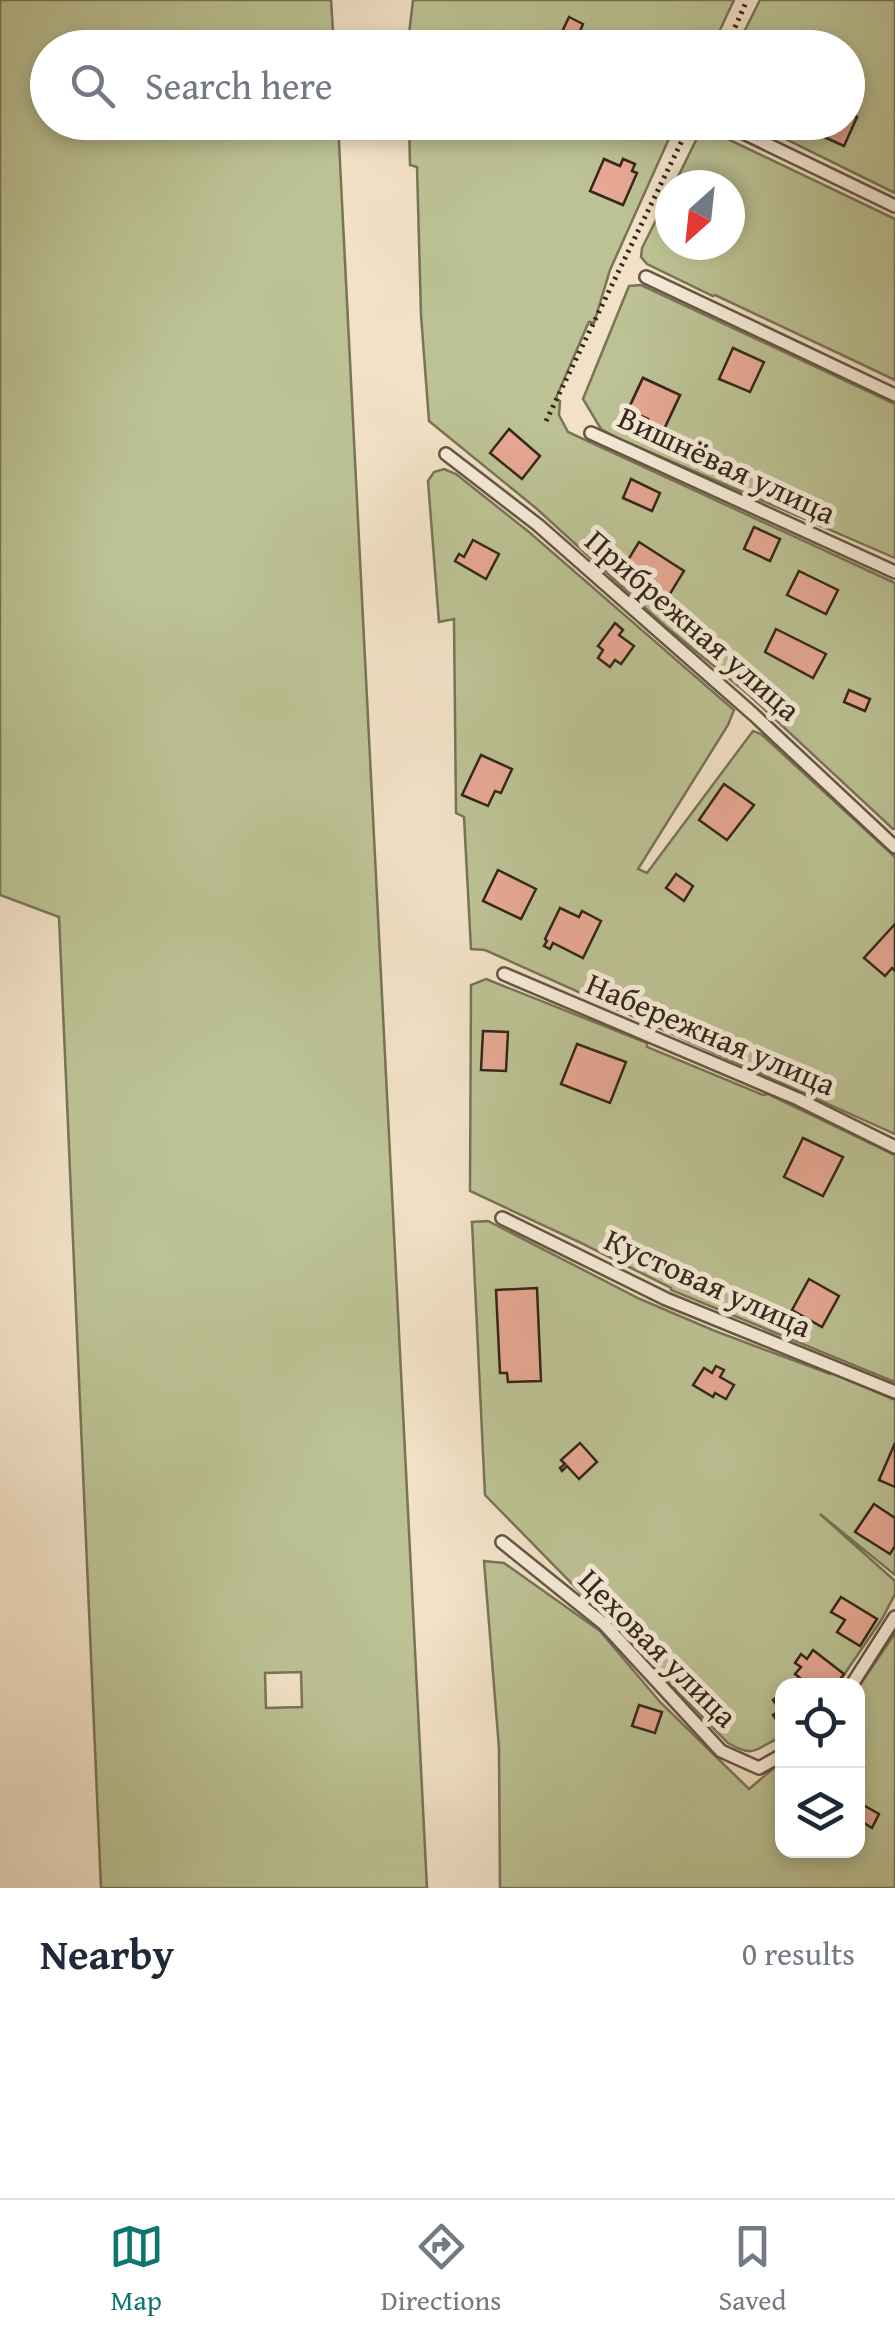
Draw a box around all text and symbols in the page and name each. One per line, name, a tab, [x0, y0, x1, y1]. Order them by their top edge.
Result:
search box	[30, 30, 865, 140]
text: Search here	[145, 57, 333, 113]
icon: search	[65, 58, 120, 113]
north arrow	[655, 170, 745, 260]
street label: Вишнёвая улица	[611, 393, 845, 536]
street label: Прибрежная улица	[575, 518, 812, 732]
street label: Набережная улица	[579, 960, 844, 1108]
street label: Кустовая улица	[597, 1216, 820, 1350]
street label: Цеховая улица	[568, 1557, 749, 1739]
map controls	[775, 1678, 865, 1858]
button: locate	[775, 1678, 865, 1768]
button: layers	[775, 1768, 865, 1858]
text: Nearby	[40, 1923, 174, 1984]
text: 0 results	[742, 1930, 855, 1977]
tab: Map	[109, 2219, 164, 2320]
tab: Directions	[381, 2219, 501, 2320]
tab: Saved	[719, 2219, 786, 2320]

